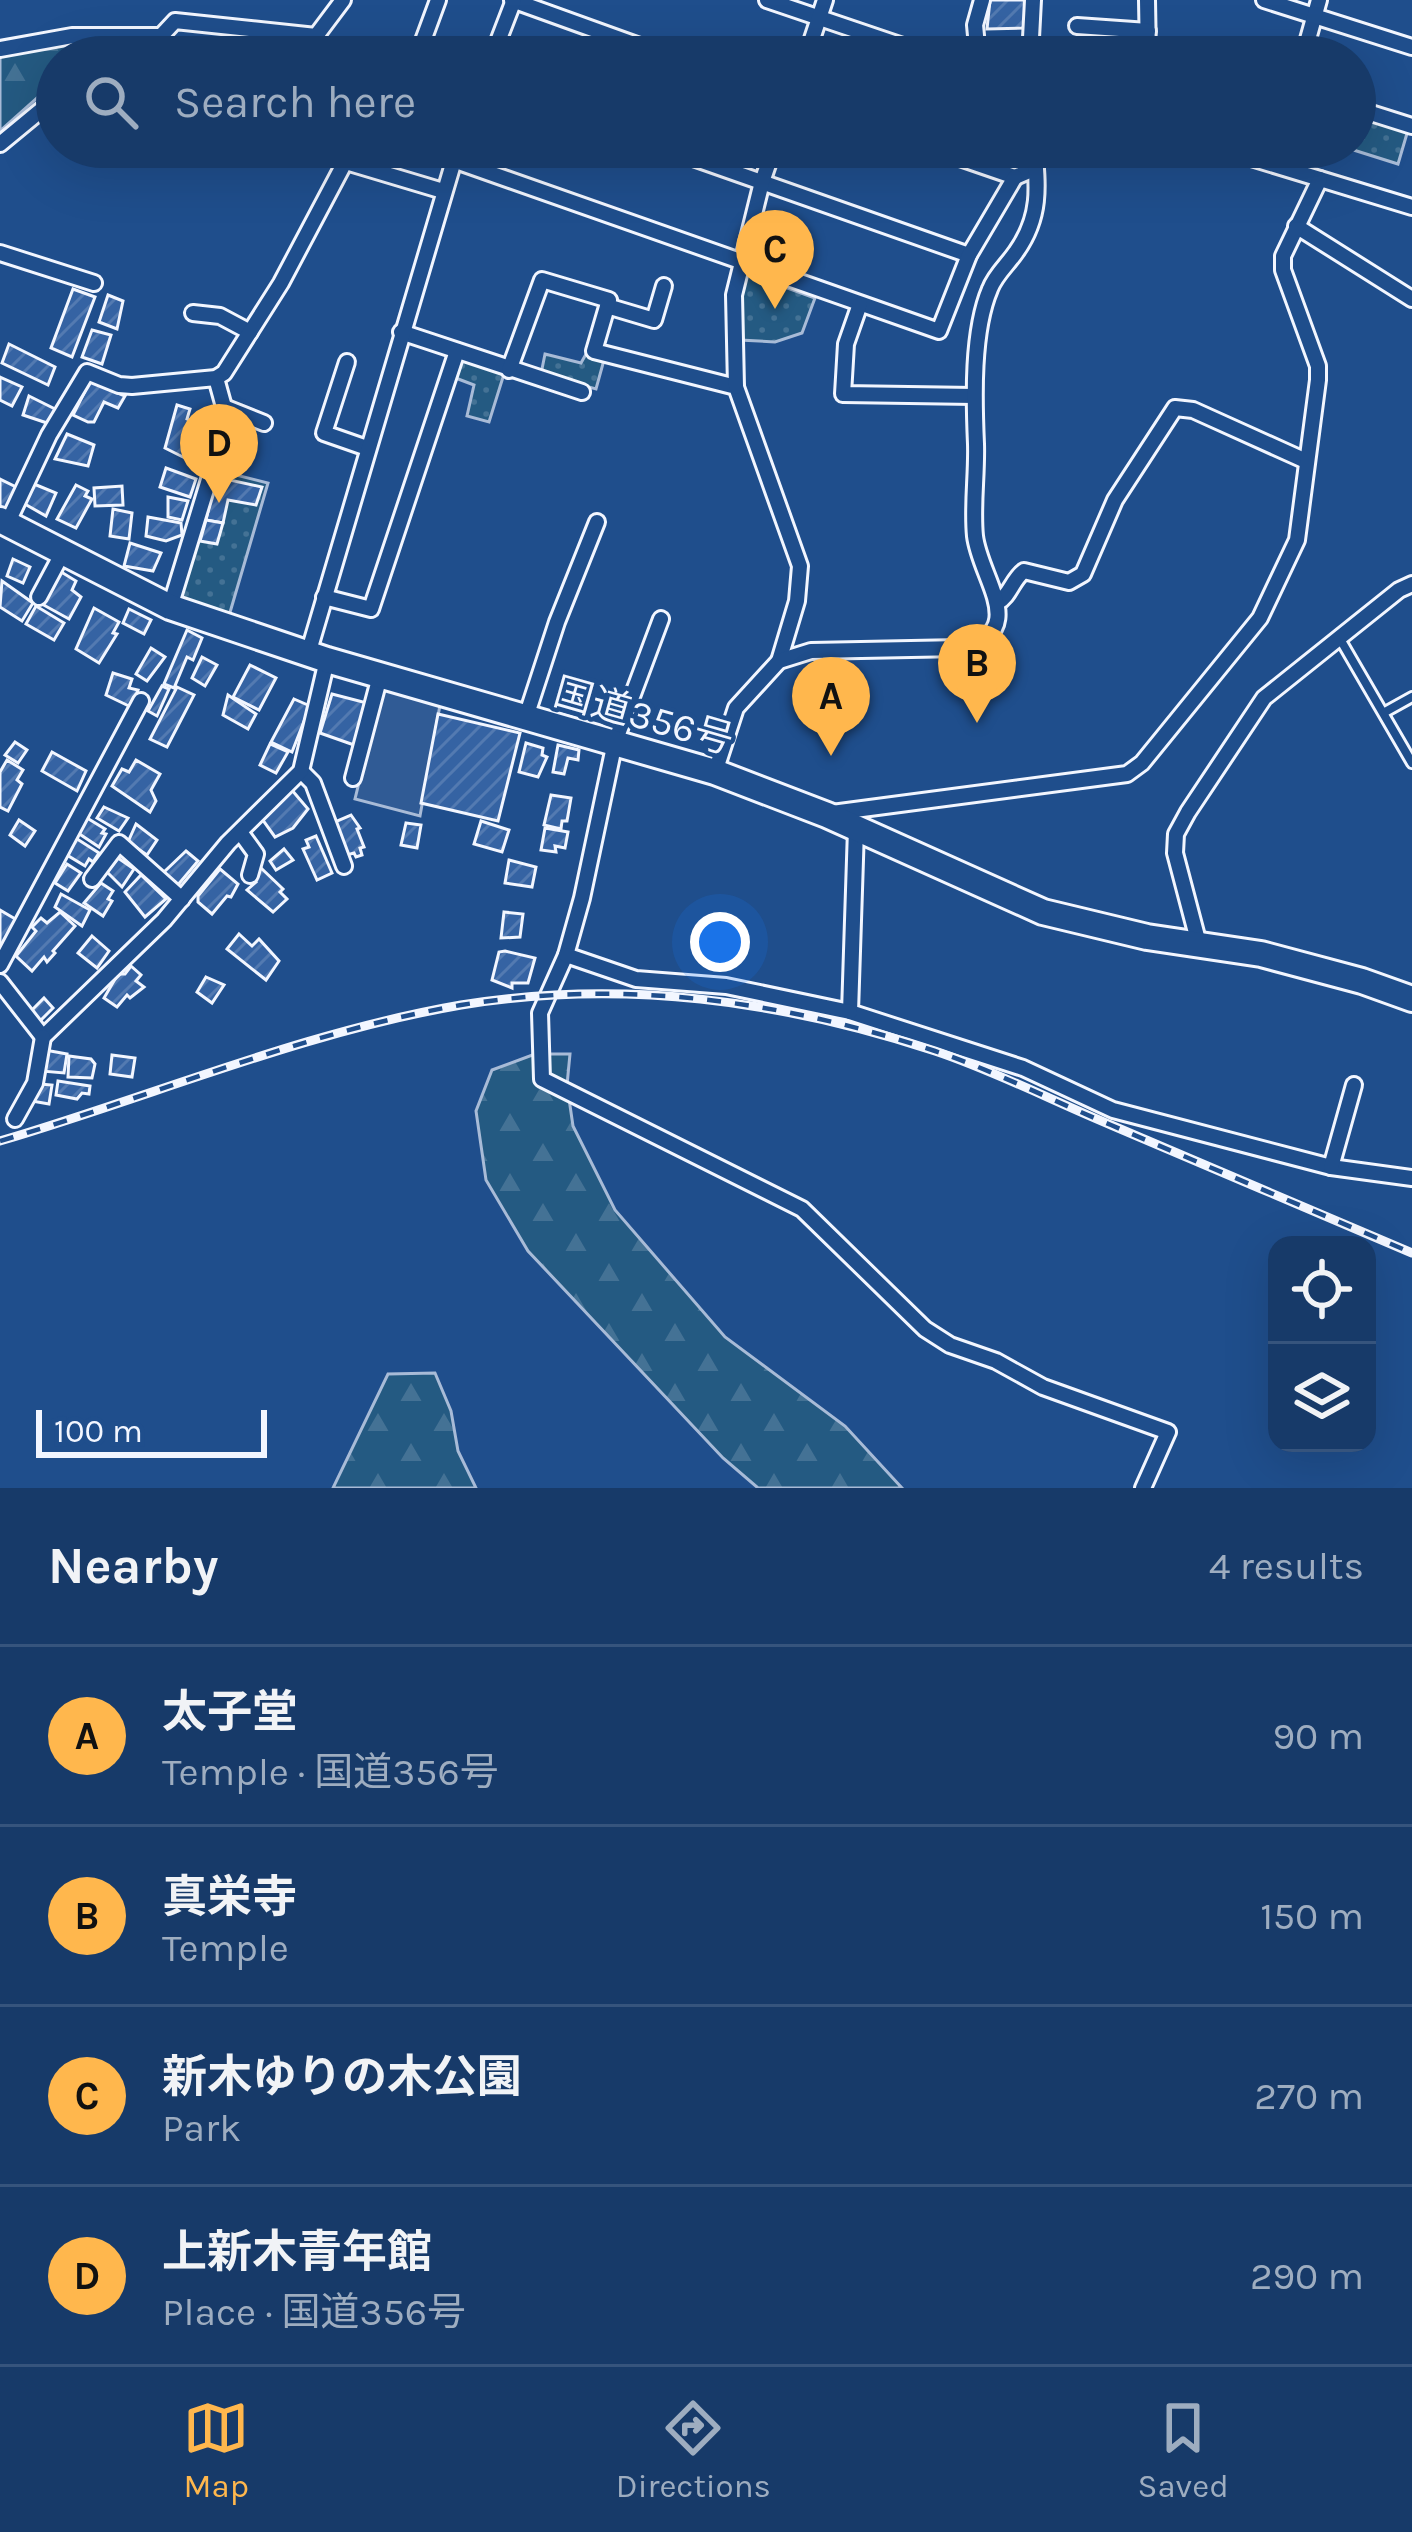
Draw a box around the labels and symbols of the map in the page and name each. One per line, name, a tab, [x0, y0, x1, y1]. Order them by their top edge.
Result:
pin: C	[736, 210, 814, 309]
pin: D	[180, 404, 258, 503]
pin: B	[938, 624, 1016, 723]
pin: A	[792, 657, 870, 756]
street label: 国道356号	[549, 668, 739, 763]
your location	[690, 912, 750, 972]
scale bar	[36, 1404, 267, 1457]

